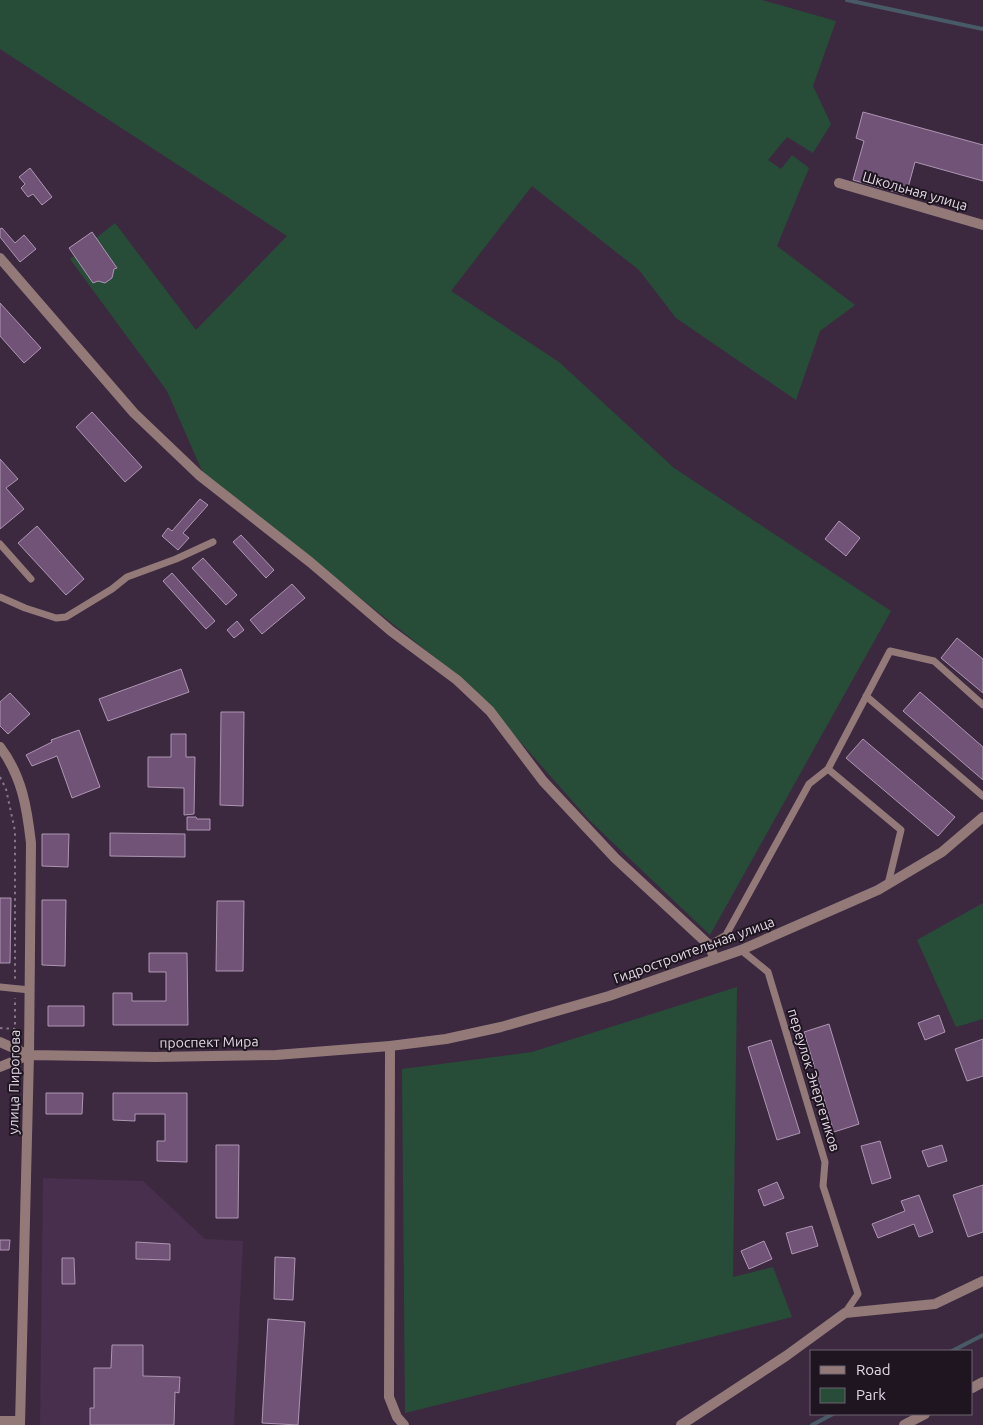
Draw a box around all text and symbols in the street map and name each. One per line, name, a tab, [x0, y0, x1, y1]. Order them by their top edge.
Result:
street label: Школьная улица	[861, 168, 969, 214]
street label: Гидростроительная улица	[611, 913, 777, 987]
street label: переулок Энергетиков	[785, 1007, 843, 1153]
street label: улица Пирогова	[5, 1030, 23, 1134]
street label: проспект Мира	[159, 1033, 259, 1051]
legend	[810, 1350, 973, 1415]
text: Road	[856, 1361, 891, 1378]
text: Park	[856, 1386, 886, 1403]

